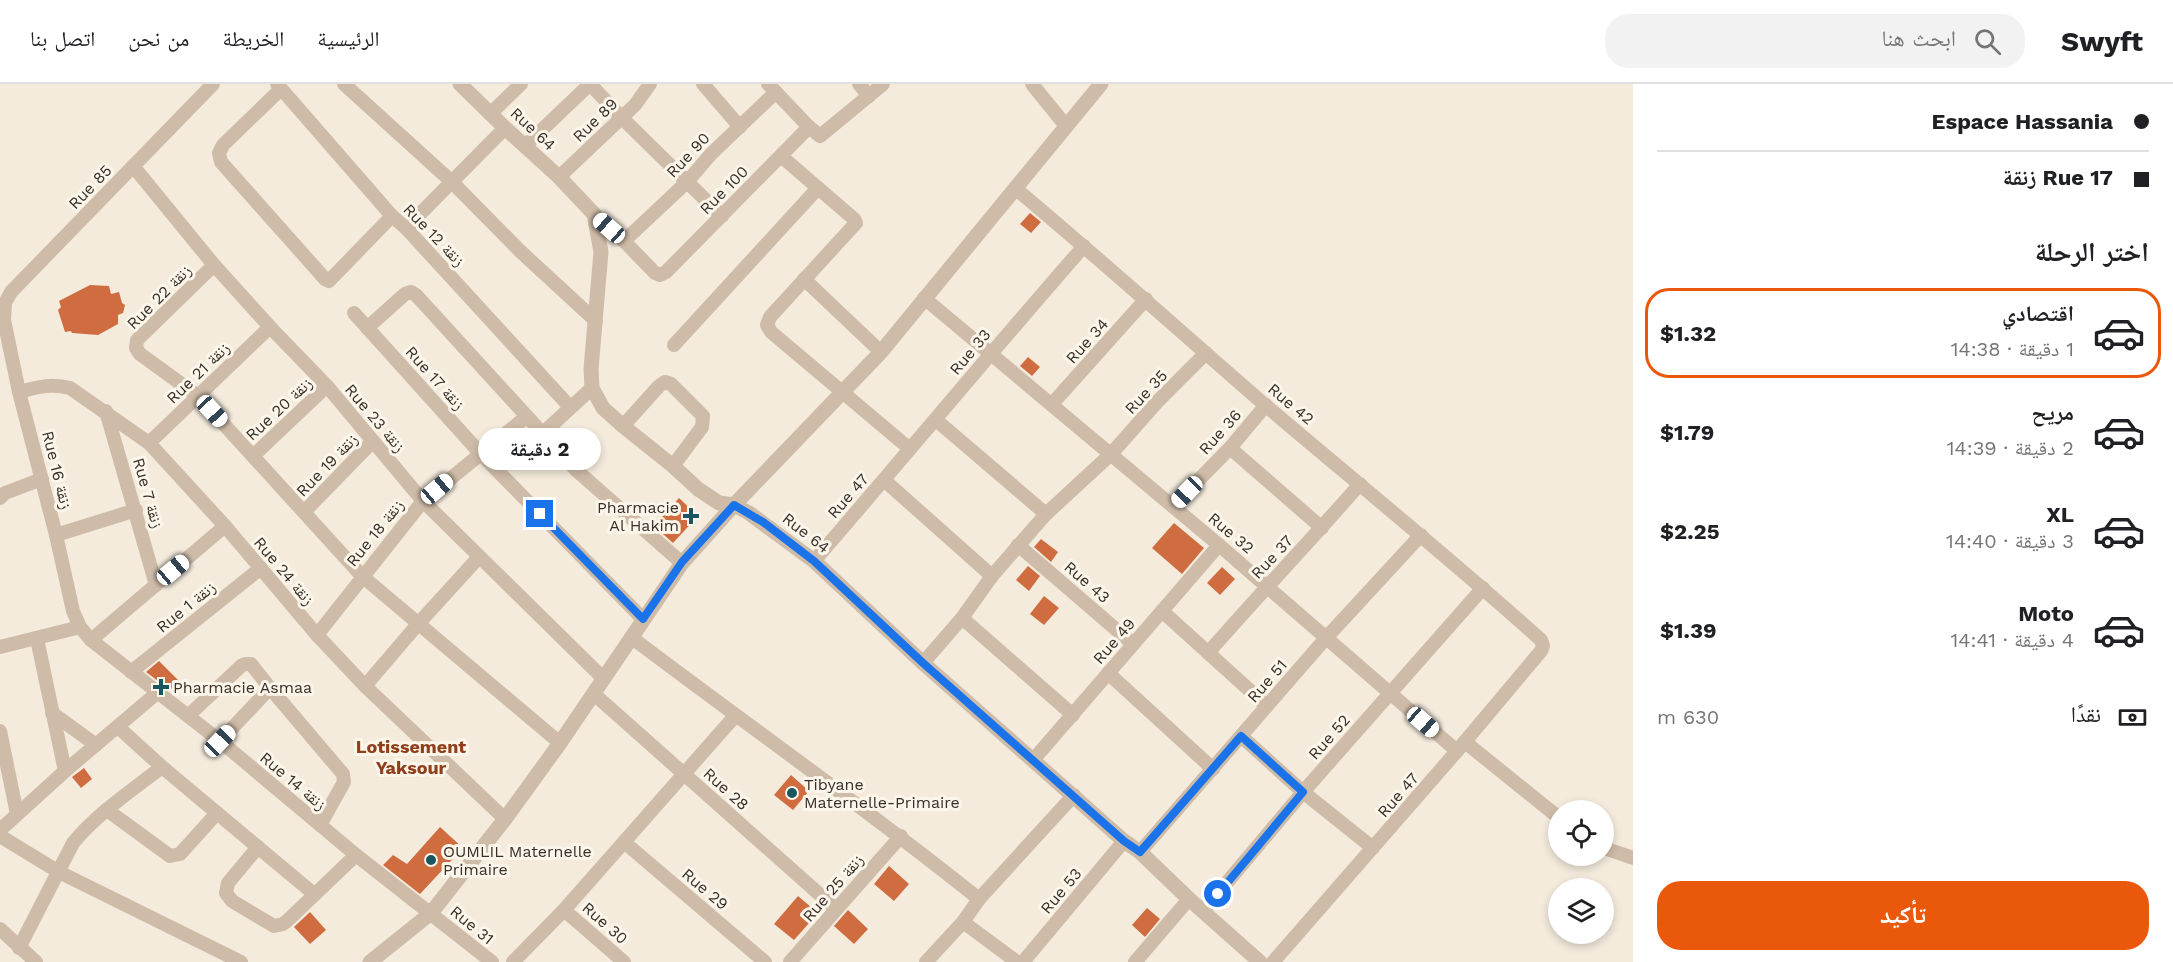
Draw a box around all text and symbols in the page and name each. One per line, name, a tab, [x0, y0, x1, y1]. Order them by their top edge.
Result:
search box	[1605, 14, 2025, 68]
icon: search	[1971, 25, 2004, 58]
text: Swyft	[2061, 25, 2143, 58]
text: اتصل بنا	[30, 26, 95, 51]
text: من نحن	[128, 26, 189, 51]
text: الخريطة	[222, 26, 284, 51]
text: الرئيسية	[317, 26, 380, 51]
text: ابحث هنا	[1882, 26, 1956, 51]
street label: Rue 89	[569, 94, 621, 146]
street label: Rue 64	[507, 103, 560, 155]
text: Espace Hassania	[1932, 109, 2113, 134]
street label: Rue 90	[662, 128, 714, 182]
street label: Rue 85	[64, 161, 116, 213]
street label: Rue 100	[696, 162, 752, 218]
text: Rue 17 زنقة	[2003, 165, 2113, 190]
street label: Rue 12 زنقة	[399, 200, 469, 270]
car	[590, 209, 628, 247]
text: اختر الرحلة	[2035, 236, 2149, 268]
street label: Rue 22 زنقة	[123, 261, 195, 333]
text: اقتصادي	[2002, 301, 2074, 326]
icon: car	[2092, 306, 2146, 360]
street label: Rue 34	[1062, 314, 1112, 367]
text: $1.32	[1660, 321, 1716, 346]
street label: Rue 33	[945, 325, 995, 379]
text: 1 دقيقة · 14:38	[1951, 337, 2074, 361]
street label: Rue 21 زنقة	[163, 338, 233, 408]
street label: Rue 17 زنقة	[402, 342, 468, 414]
street label: Rue 35	[1121, 366, 1171, 418]
street label: Rue 20 زنقة	[242, 373, 316, 445]
street label: Rue 42	[1264, 379, 1318, 429]
street label: Rue 23 زنقة	[341, 380, 409, 456]
car	[193, 392, 231, 430]
text: مريح	[2031, 400, 2074, 425]
icon: car	[2092, 405, 2146, 459]
street label: Rue 36	[1195, 406, 1245, 458]
text: $1.79	[1660, 420, 1714, 445]
callout: 2 دقيقة	[478, 427, 602, 469]
street label: Rue 16 زنقة	[38, 429, 76, 511]
street label: Rue 19 زنقة	[292, 430, 362, 500]
text: 2 دقيقة · 14:39	[1947, 436, 2074, 460]
text: 2 دقيقة	[510, 437, 569, 461]
street label: Rue 7 زنقة	[129, 456, 167, 530]
street label: Rue 47	[823, 470, 873, 522]
car	[417, 471, 457, 507]
car	[1168, 473, 1206, 511]
street label: Rue 18 زنقة	[342, 496, 408, 570]
place label: Pharmacie Al Hakim	[597, 498, 679, 535]
route end	[526, 500, 553, 527]
text: XL	[2046, 502, 2074, 527]
icon: car	[2092, 504, 2146, 558]
street label: Rue 32	[1204, 508, 1258, 558]
marker: Pharmacie Al Hakim	[684, 509, 698, 523]
street label: Rue 64	[779, 509, 834, 557]
text: $2.25	[1660, 519, 1720, 544]
text: 3 دقيقة · 14:40	[1946, 529, 2074, 553]
street label: Rue 37	[1247, 531, 1297, 583]
street label: Rue 24 زنقة	[250, 533, 318, 609]
car	[153, 552, 193, 588]
street label: Rue 43	[1060, 557, 1114, 607]
street label: Rue 1 زنقة	[153, 577, 219, 637]
text: Moto	[2018, 601, 2074, 626]
icon: car	[2092, 603, 2146, 657]
street label: Rue 49	[1089, 614, 1139, 668]
text: $1.39	[1660, 618, 1717, 643]
text: 4 دقيقة · 14:41	[1950, 628, 2074, 652]
street label: Rue 51	[1243, 656, 1291, 706]
place label: Pharmacie Asmaa	[173, 678, 312, 697]
marker: Pharmacie Asmaa	[154, 680, 168, 694]
icon: cash	[2116, 701, 2149, 734]
text: نقدًا	[2071, 702, 2101, 727]
car	[1404, 703, 1442, 741]
text: 630 m	[1657, 705, 1719, 729]
street label: Rue 52	[1304, 711, 1354, 763]
car	[201, 722, 239, 760]
district label: Lotissement Yaksour	[356, 736, 466, 778]
street label: Rue 14 زنقة	[256, 748, 330, 814]
street label: Rue 28	[699, 764, 753, 814]
street label: Rue 47	[1373, 769, 1423, 821]
place label: Tibyane Maternelle-Primaire	[804, 775, 960, 812]
marker: Tibyane Maternelle-Primaire	[785, 786, 799, 800]
map controls	[1548, 800, 1614, 944]
button: locate	[1548, 800, 1614, 866]
place label: OUMLIL Maternelle Primaire	[443, 842, 592, 879]
street label: Rue 25 زنقة	[799, 850, 867, 926]
marker: OUMLIL Maternelle Primaire	[424, 853, 438, 867]
street label: Rue 29	[678, 864, 732, 914]
street label: Rue 53	[1036, 864, 1086, 918]
button: layers	[1548, 878, 1614, 944]
route start	[1204, 880, 1231, 907]
button: تأكيد	[1657, 881, 2149, 950]
street label: Rue 30	[578, 898, 632, 948]
street label: Rue 31	[446, 902, 498, 948]

